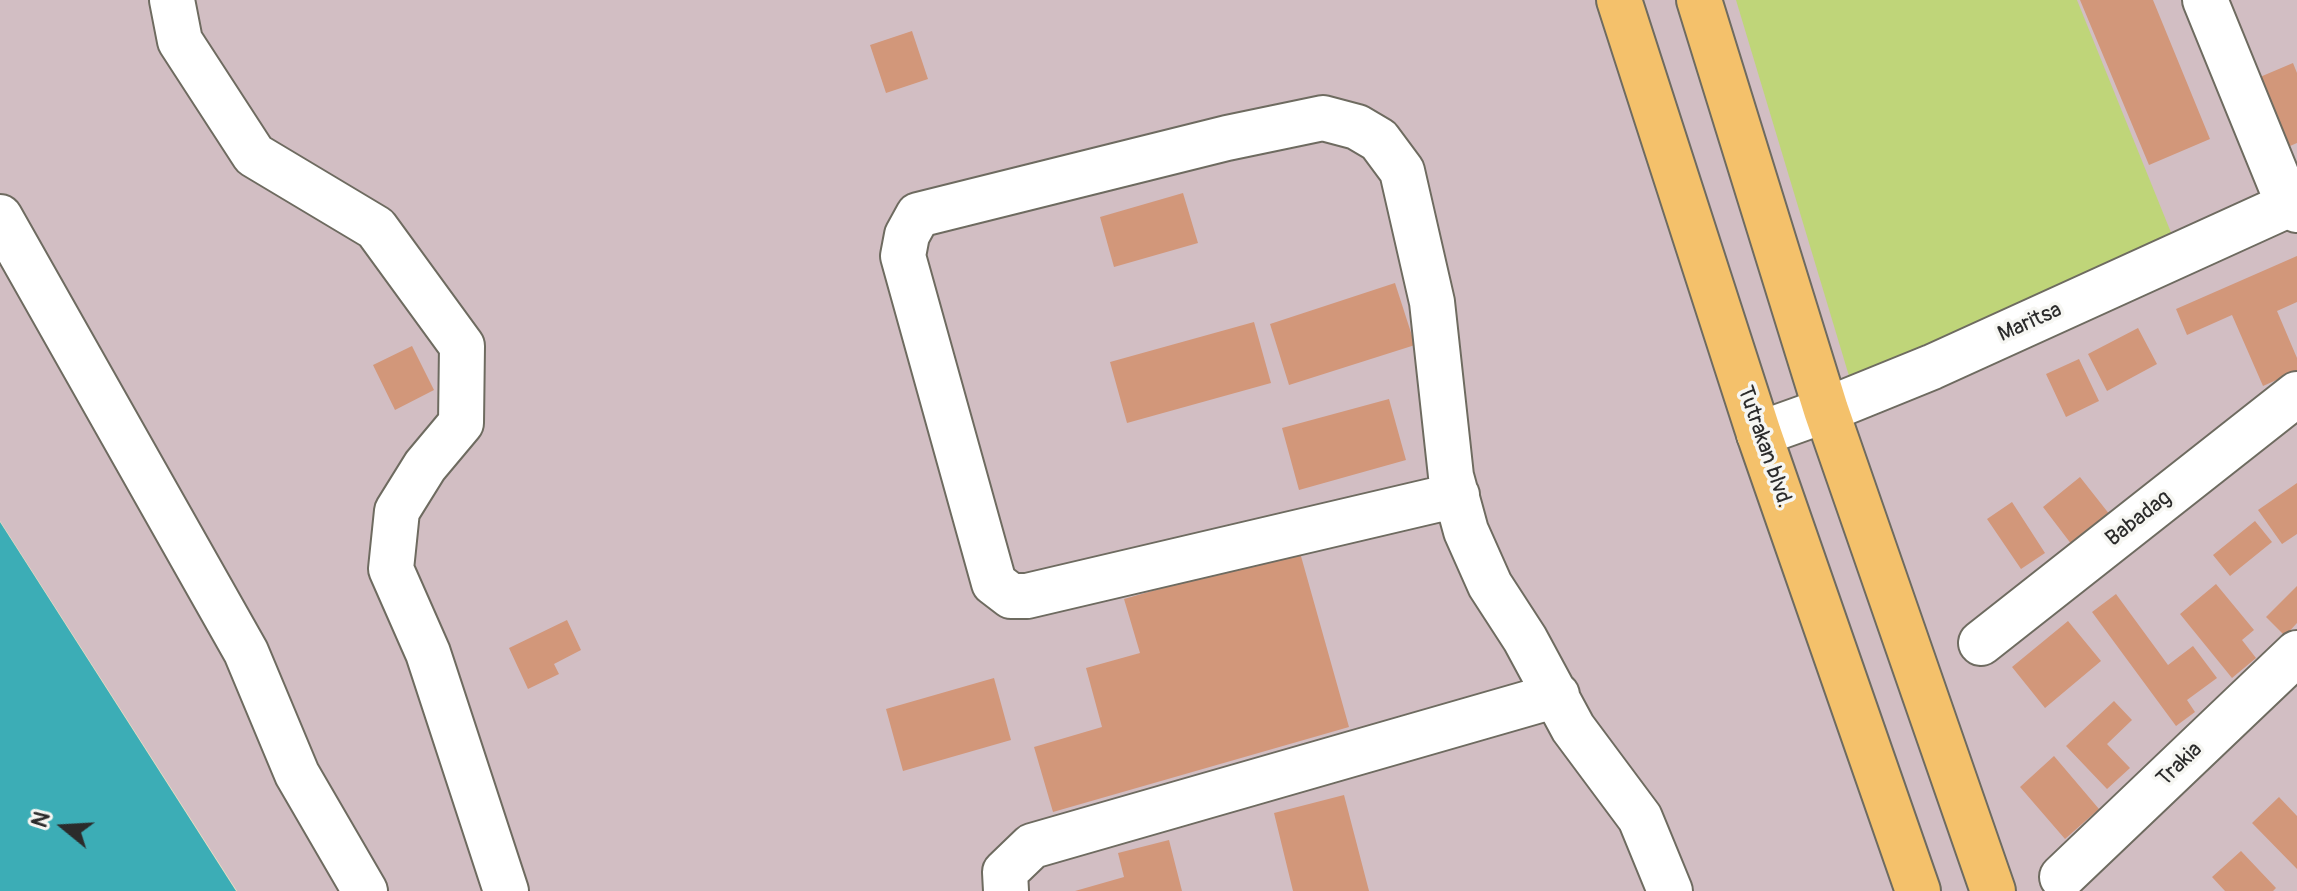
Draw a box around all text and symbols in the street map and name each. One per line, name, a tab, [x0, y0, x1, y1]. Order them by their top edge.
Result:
street label: Maritsa	[1994, 297, 2066, 349]
street label: Tutrakan blvd.	[1731, 383, 1797, 511]
street label: Babadag	[2101, 485, 2177, 553]
street label: Trakia	[2152, 737, 2208, 793]
north arrow	[24, 787, 104, 867]
text: N	[26, 808, 57, 831]

